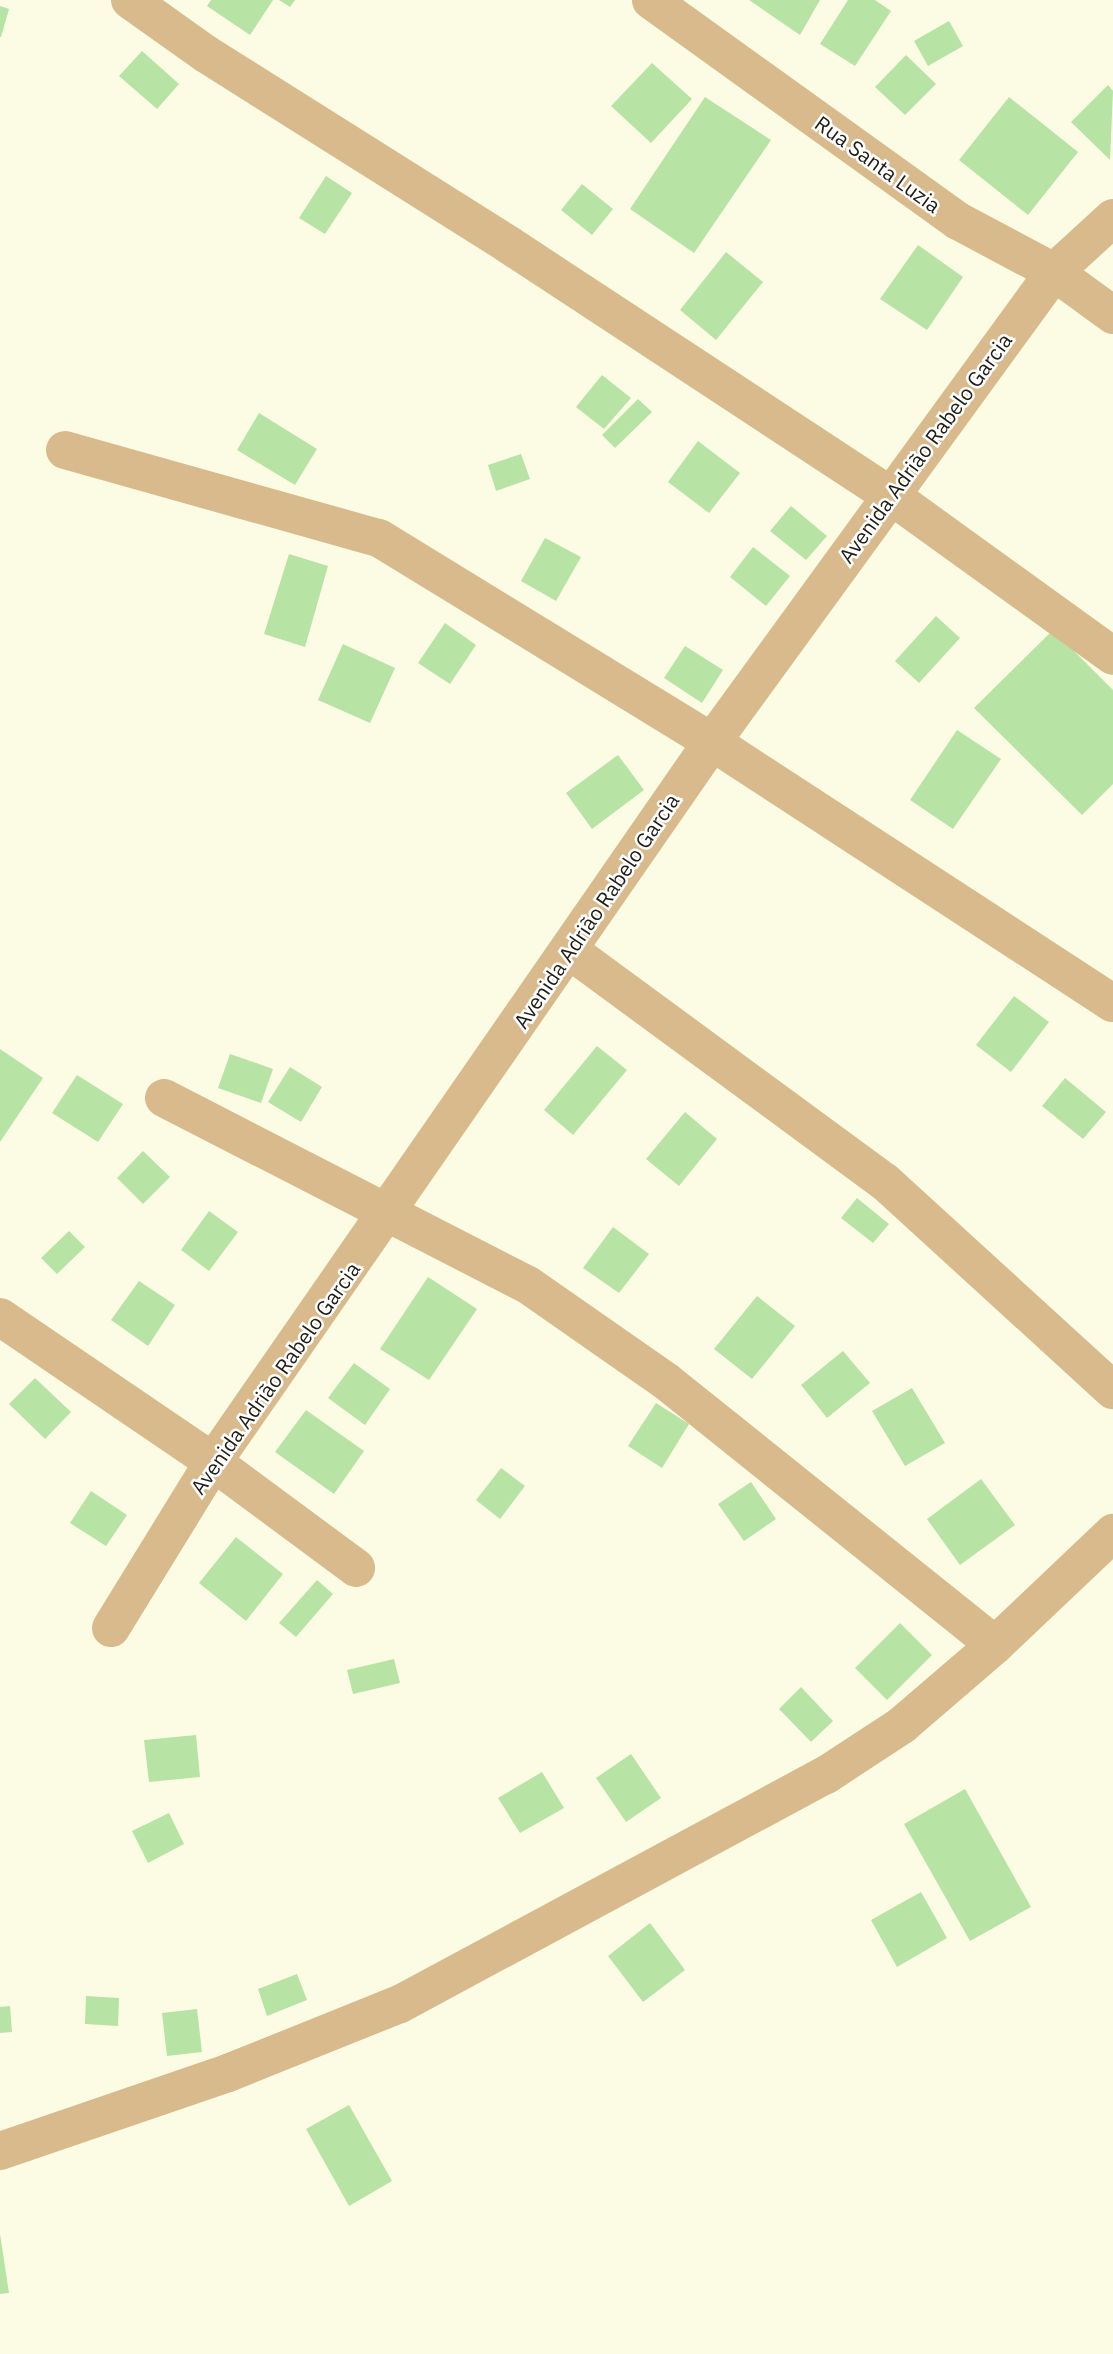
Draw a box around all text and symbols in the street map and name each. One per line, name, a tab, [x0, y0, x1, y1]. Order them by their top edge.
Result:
street label: Rua Santa Luzia	[810, 110, 946, 218]
street label: Avenida Adrião Rabelo Garcia	[833, 328, 1017, 568]
street label: Avenida Adrião Rabelo Garcia	[508, 789, 684, 1033]
street label: Avenida Adrião Rabelo Garcia	[185, 1257, 365, 1499]

